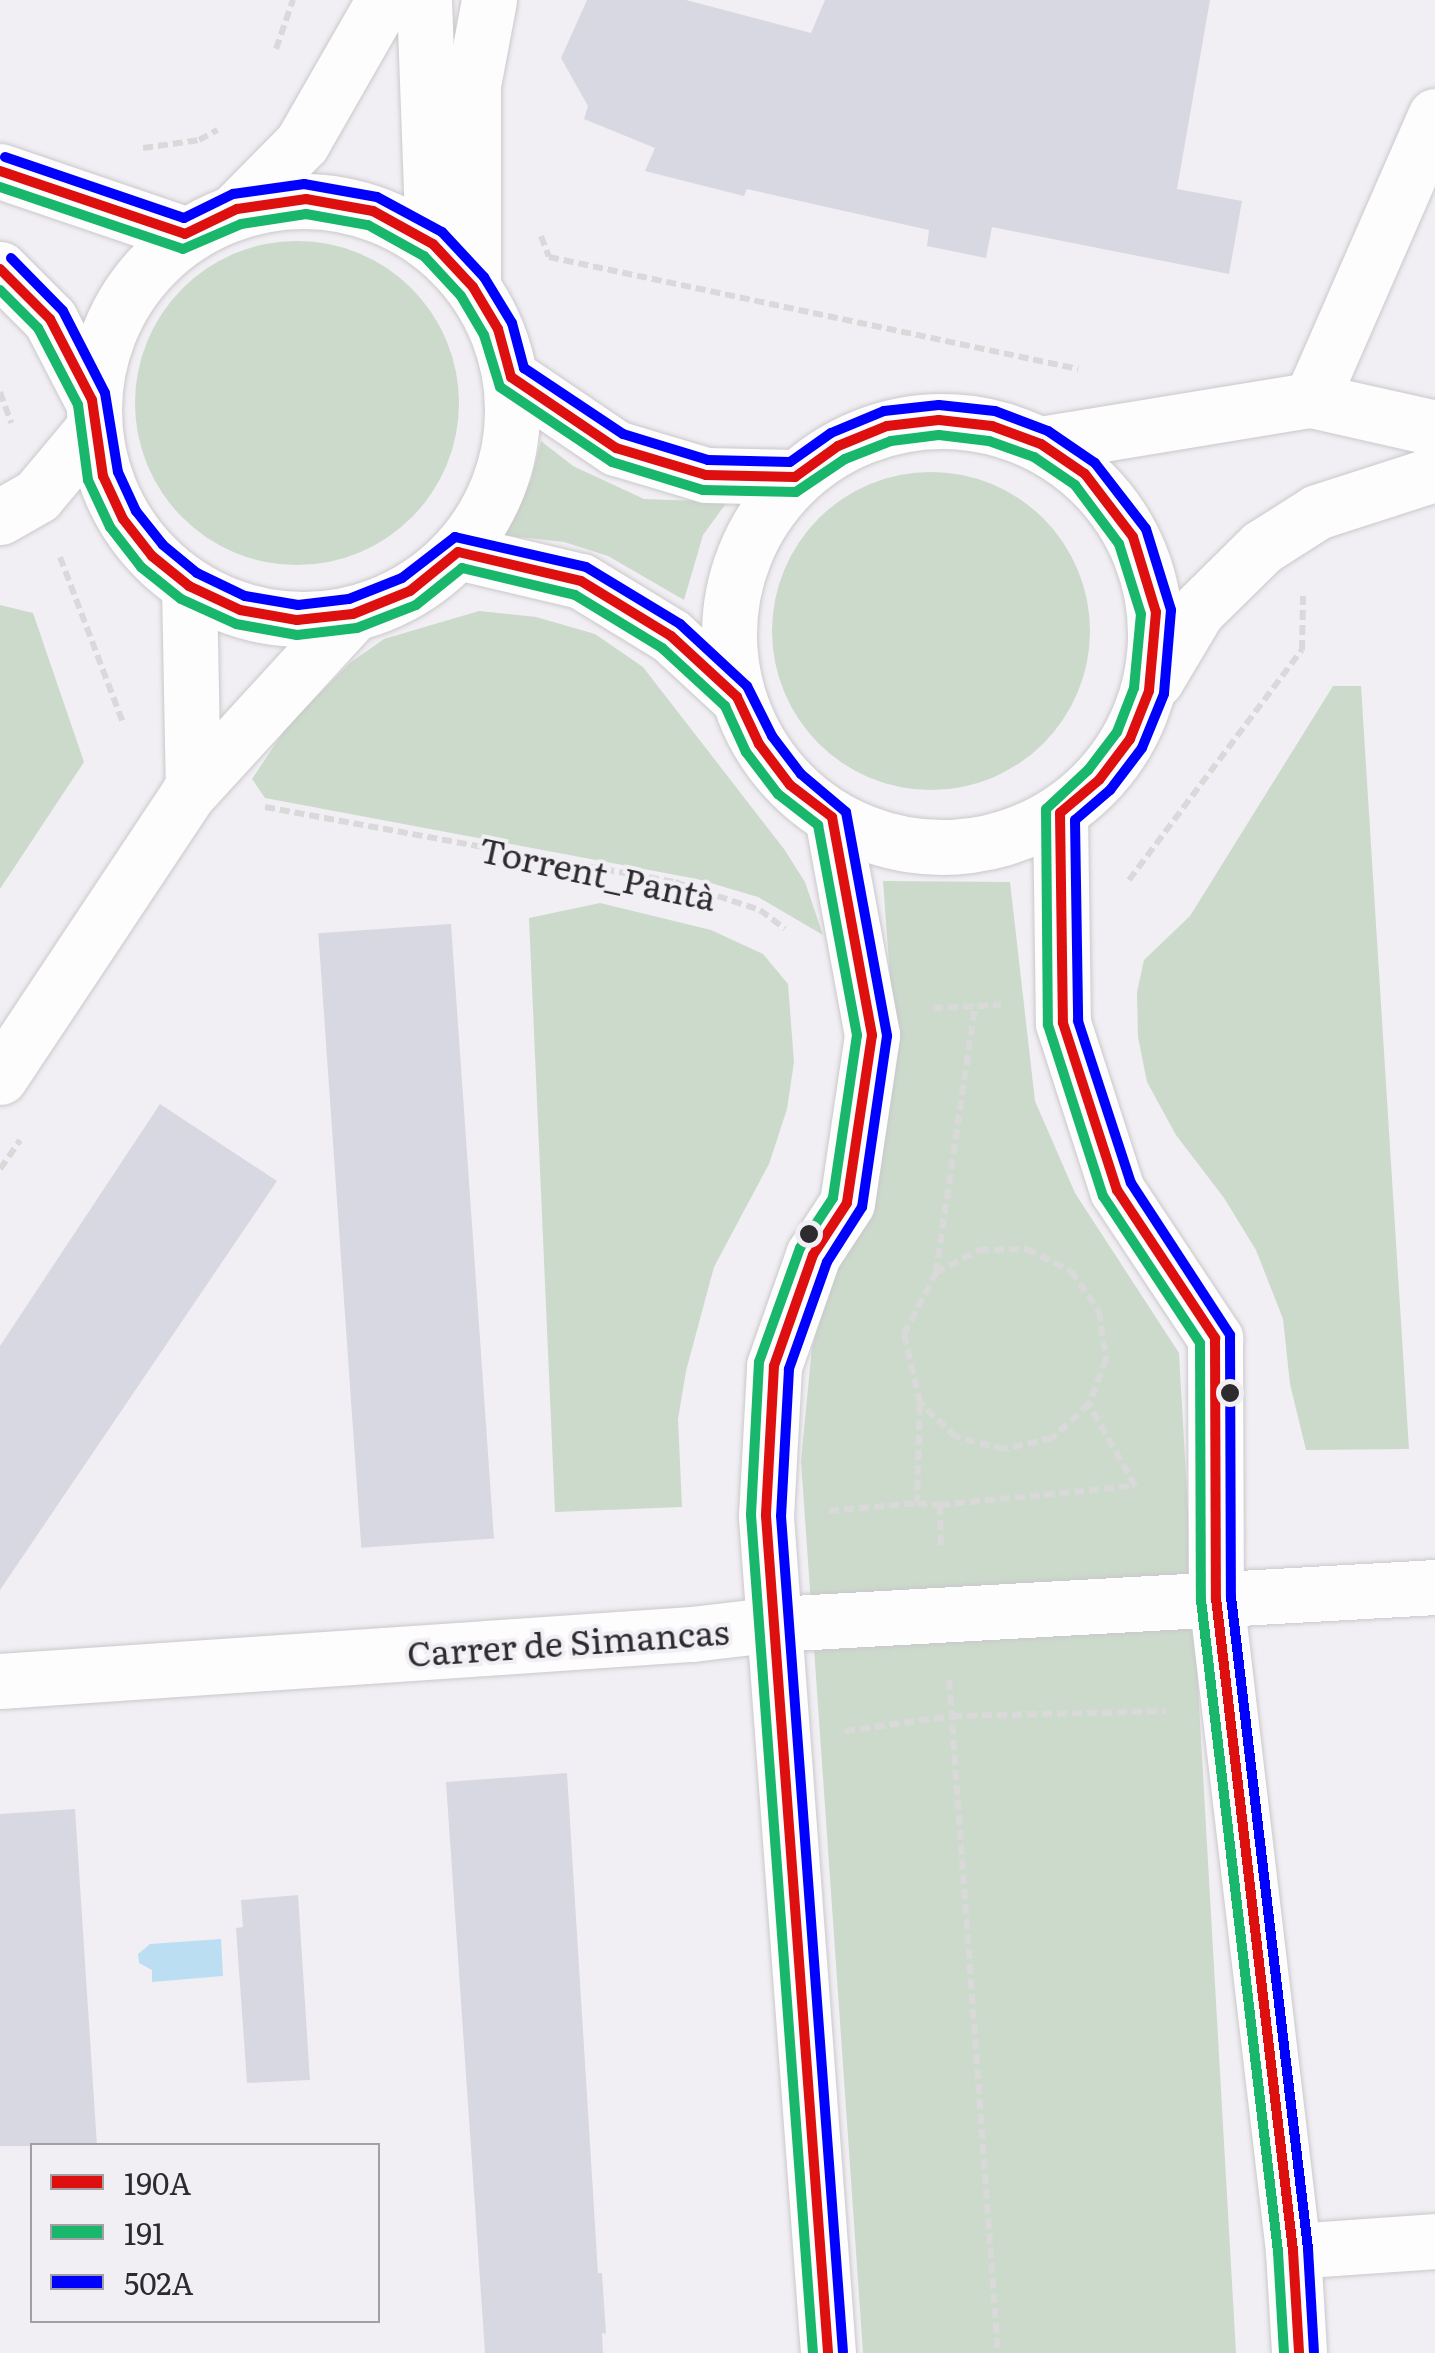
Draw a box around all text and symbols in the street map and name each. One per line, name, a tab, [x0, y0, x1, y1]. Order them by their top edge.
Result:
street label: Torrent_Pantà	[476, 826, 720, 918]
unlabelled marker	[799, 1224, 819, 1244]
unlabelled marker	[1220, 1383, 1240, 1403]
street label: Carrer de Simancas	[406, 1609, 730, 1673]
legend	[30, 2143, 380, 2323]
text: 190A	[124, 2160, 191, 2204]
text: 191	[124, 2210, 164, 2254]
text: 502A	[124, 2260, 194, 2304]

